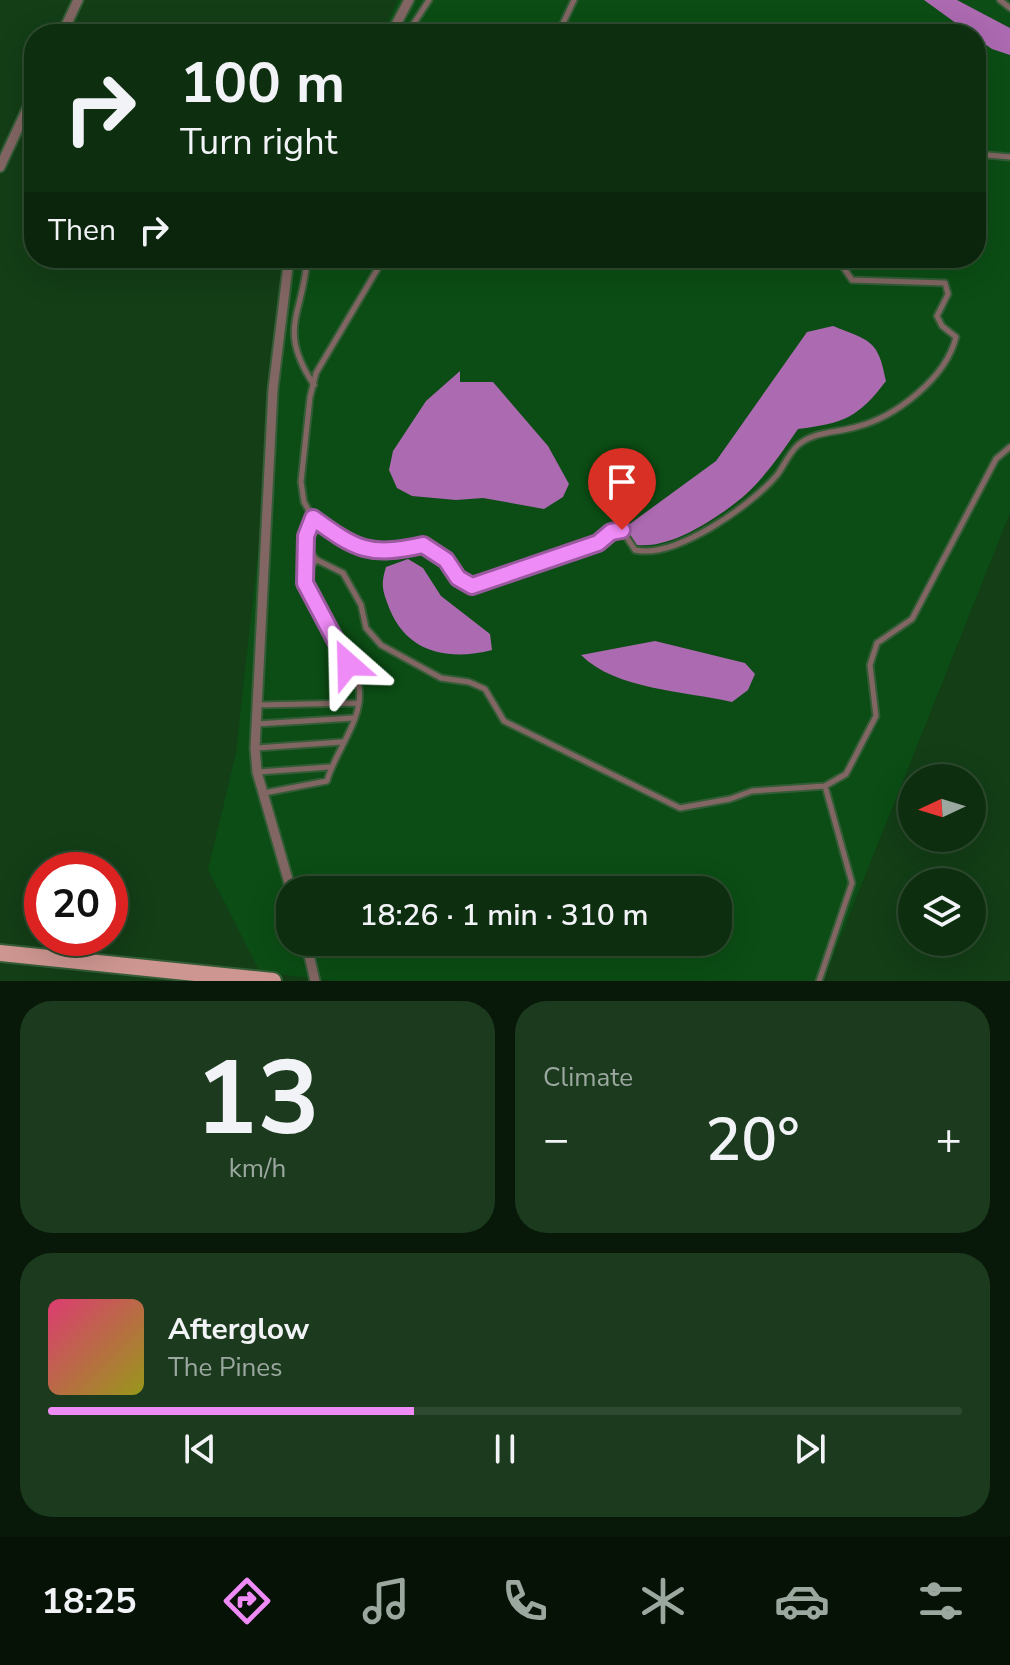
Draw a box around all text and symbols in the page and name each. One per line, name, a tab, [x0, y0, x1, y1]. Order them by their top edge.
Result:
text: 100 m	[180, 45, 345, 122]
icon: right	[48, 56, 152, 160]
text: Turn right	[180, 118, 337, 167]
icon: right	[132, 208, 176, 252]
text: Then	[48, 210, 116, 251]
pin	[588, 448, 656, 530]
icon: arrive	[600, 460, 644, 504]
position arrow	[306, 622, 390, 706]
north arrow	[898, 764, 986, 852]
map controls	[898, 764, 986, 956]
speed limit sign: 20	[24, 852, 128, 956]
button: layers	[898, 868, 986, 956]
text: 18:26 · 1 min · 310 m	[359, 895, 649, 936]
text: 13	[195, 1028, 320, 1170]
text: Climate	[543, 1060, 633, 1095]
text: 20°	[705, 1099, 800, 1181]
text: −	[543, 1110, 569, 1170]
text: +	[936, 1110, 962, 1170]
text: km/h	[229, 1151, 286, 1186]
text: Afterglow	[168, 1309, 309, 1350]
text: The Pines	[168, 1350, 283, 1385]
icon: previous	[178, 1427, 222, 1471]
icon: pause	[483, 1427, 527, 1471]
icon: next	[788, 1427, 832, 1471]
icon: directions	[219, 1573, 275, 1629]
icon: music	[358, 1573, 414, 1629]
icon: phone	[497, 1573, 553, 1629]
icon: climate	[635, 1573, 691, 1629]
icon: car	[774, 1573, 830, 1629]
icon: filters	[913, 1573, 969, 1629]
text: 18:25	[41, 1577, 137, 1626]

